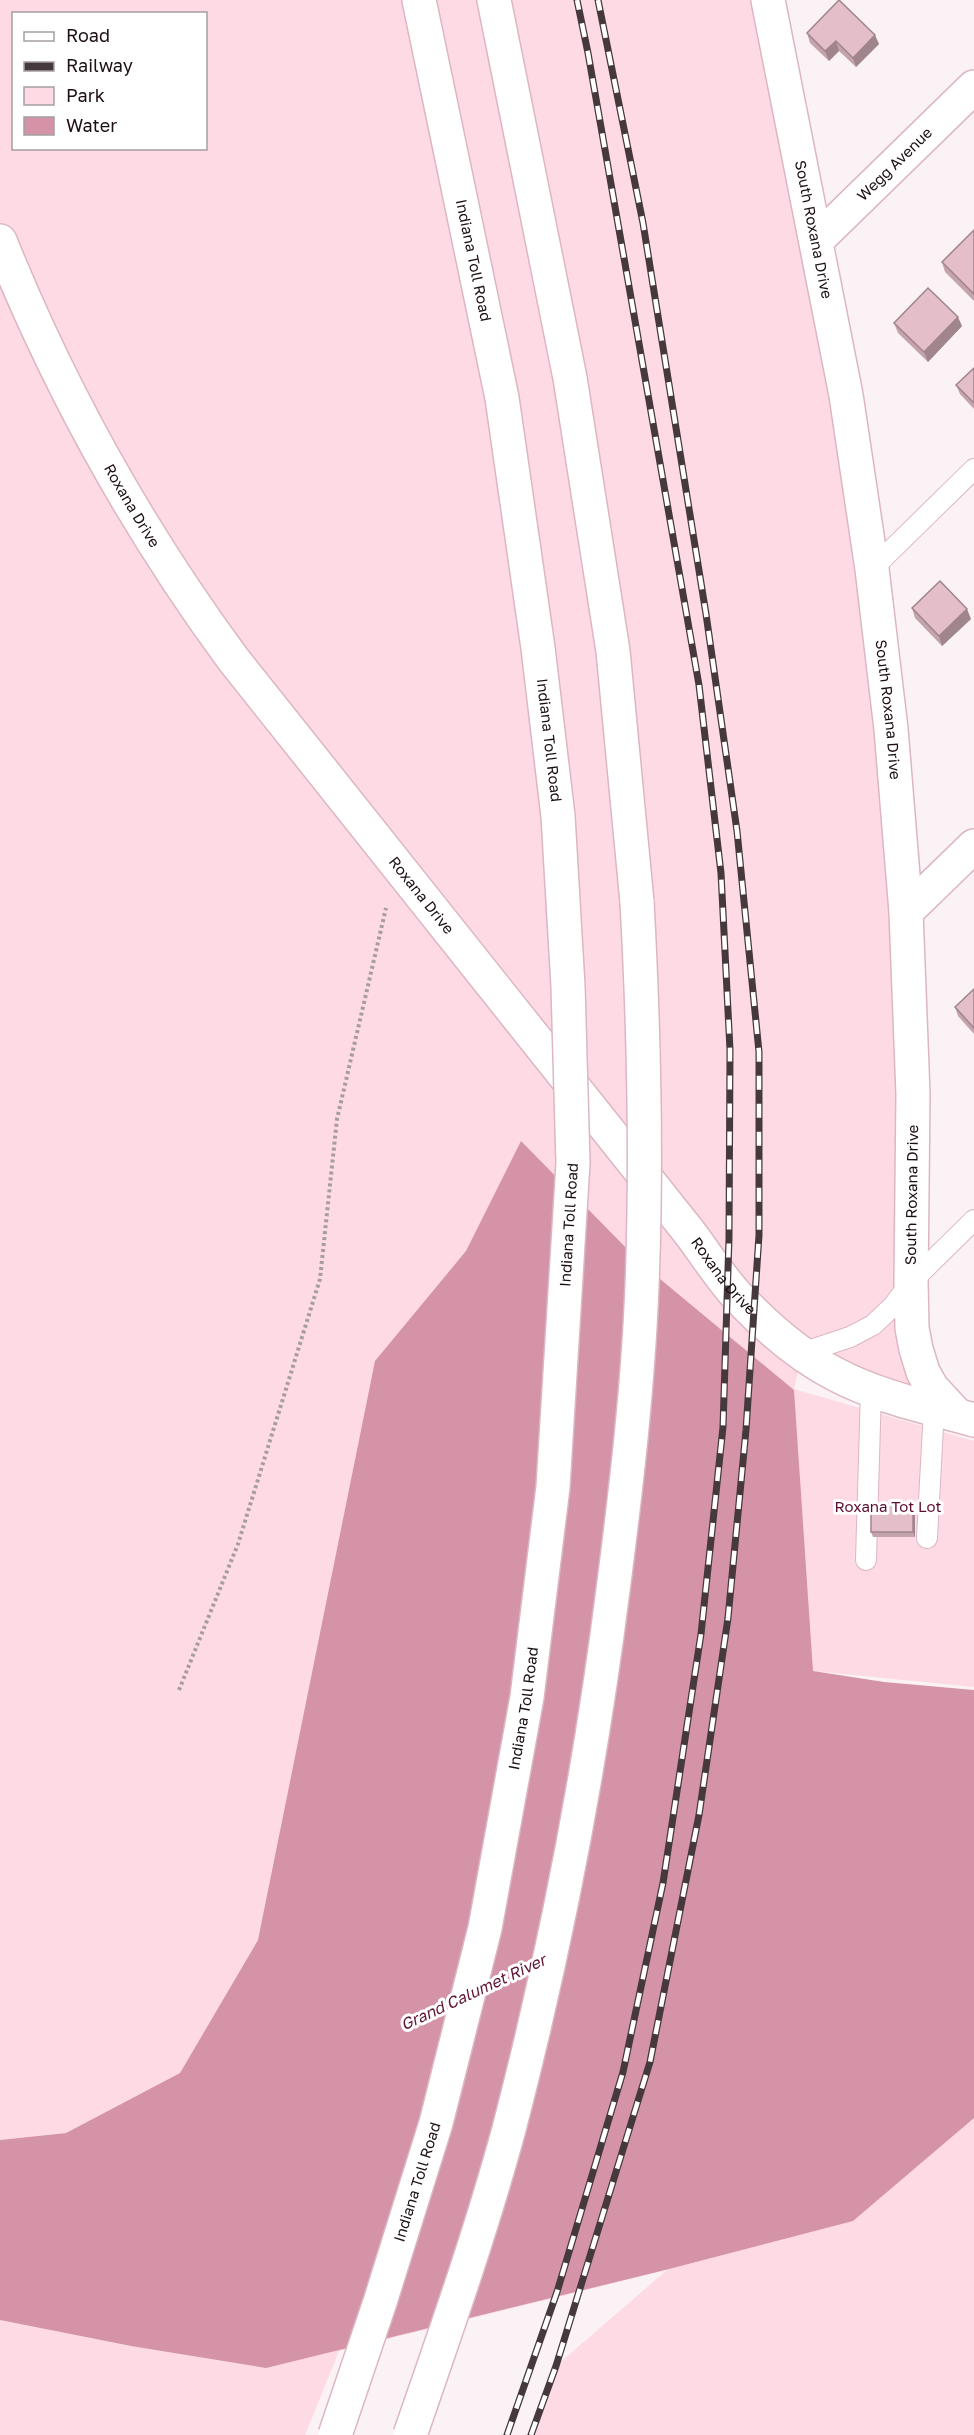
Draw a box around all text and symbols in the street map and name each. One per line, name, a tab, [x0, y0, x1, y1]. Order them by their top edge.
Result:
legend	[12, 12, 207, 150]
text: Road	[66, 24, 110, 46]
text: Railway	[66, 54, 133, 76]
text: Park	[66, 84, 105, 106]
text: Water	[66, 114, 117, 136]
street label: Wegg Avenue	[853, 123, 936, 204]
street label: South Roxana Drive	[792, 159, 837, 300]
street label: Indiana Toll Road	[453, 197, 496, 323]
street label: Roxana Drive	[101, 460, 165, 551]
street label: South Roxana Drive	[872, 638, 905, 780]
street label: Indiana Toll Road	[534, 677, 566, 803]
street label: Roxana Drive	[386, 852, 458, 937]
street label: South Roxana Drive	[901, 1124, 921, 1265]
street label: Indiana Toll Road	[555, 1162, 581, 1287]
street label: Roxana Drive	[688, 1233, 760, 1318]
park label: Roxana Tot Lot	[835, 1497, 941, 1515]
street label: Indiana Toll Road	[504, 1646, 541, 1771]
water label: Grand Calumet River	[397, 1948, 551, 2034]
street label: Indiana Toll Road	[389, 2120, 444, 2244]

